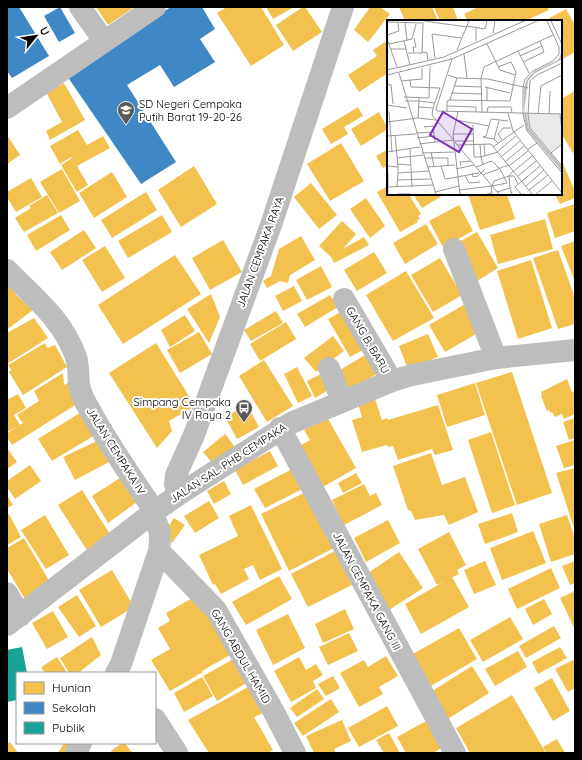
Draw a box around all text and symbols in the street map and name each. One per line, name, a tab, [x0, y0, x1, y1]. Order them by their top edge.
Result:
north arrow	[16, 16, 56, 56]
inset map	[387, 20, 562, 195]
text: U	[37, 24, 53, 38]
place label: SD Negeri Cempaka Putih Barat 19-20-26	[139, 97, 242, 124]
school or university icon: SD Negeri Cempaka Putih Barat 19-20-26	[116, 100, 136, 125]
street label: JALAN CEMPAKA RAYA	[233, 194, 287, 310]
street label: GANG B. BARU	[343, 304, 393, 376]
place label: Simpang Cempaka IV Raya 2	[134, 395, 231, 422]
bus stop icon: Simpang Cempaka IV Raya 2	[234, 398, 254, 423]
street label: JALAN CEMPAKA IV	[83, 405, 149, 497]
street label: JALAN SAL. PHB CEMPAKA	[167, 420, 289, 506]
street label: JALAN CEMPAKA GANG III	[330, 529, 404, 653]
street label: GANG ABDUL HAMID	[208, 606, 274, 706]
legend	[16, 672, 156, 744]
text: Hunian	[52, 680, 91, 695]
text: Sekolah	[52, 700, 96, 715]
text: Publik	[52, 720, 85, 735]

